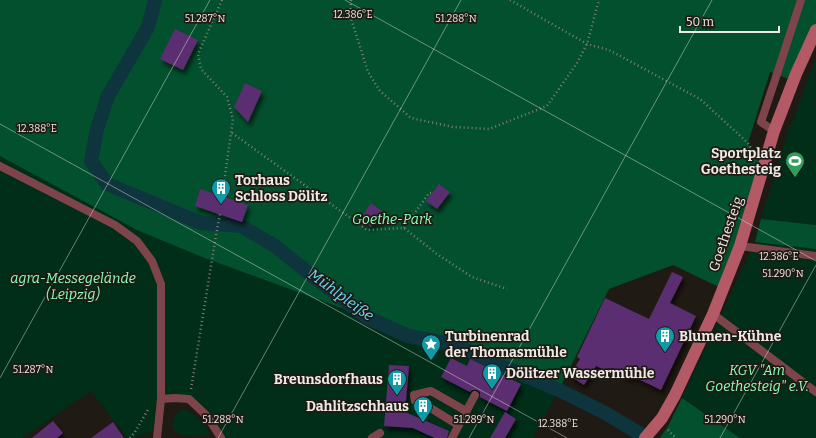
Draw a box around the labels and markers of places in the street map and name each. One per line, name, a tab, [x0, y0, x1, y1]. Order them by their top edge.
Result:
place label: Sportplatz Goethesteig	[701, 145, 781, 178]
sports icon: Sportplatz Goethesteig	[784, 150, 806, 178]
place label: Torhaus Schloss Dölitz	[235, 172, 327, 205]
building icon: Torhaus Schloss Dölitz	[210, 177, 232, 205]
building icon: Blumen-Kühne	[654, 325, 676, 353]
place label: Turbinenrad der Thomasmühle	[445, 328, 567, 361]
place label: Blumen-Kühne	[679, 328, 782, 345]
place icon: Turbinenrad der Thomasmühle	[420, 333, 442, 361]
building icon: Dölitzer Wassermühle	[481, 362, 503, 390]
place label: Dölitzer Wassermühle	[506, 365, 655, 382]
building icon: Breunsdorfhaus	[386, 368, 408, 396]
place label: Breunsdorfhaus	[274, 371, 383, 388]
building icon: Dahlitzschhaus	[412, 395, 434, 423]
place label: Dahlitzschhaus	[306, 398, 409, 415]

